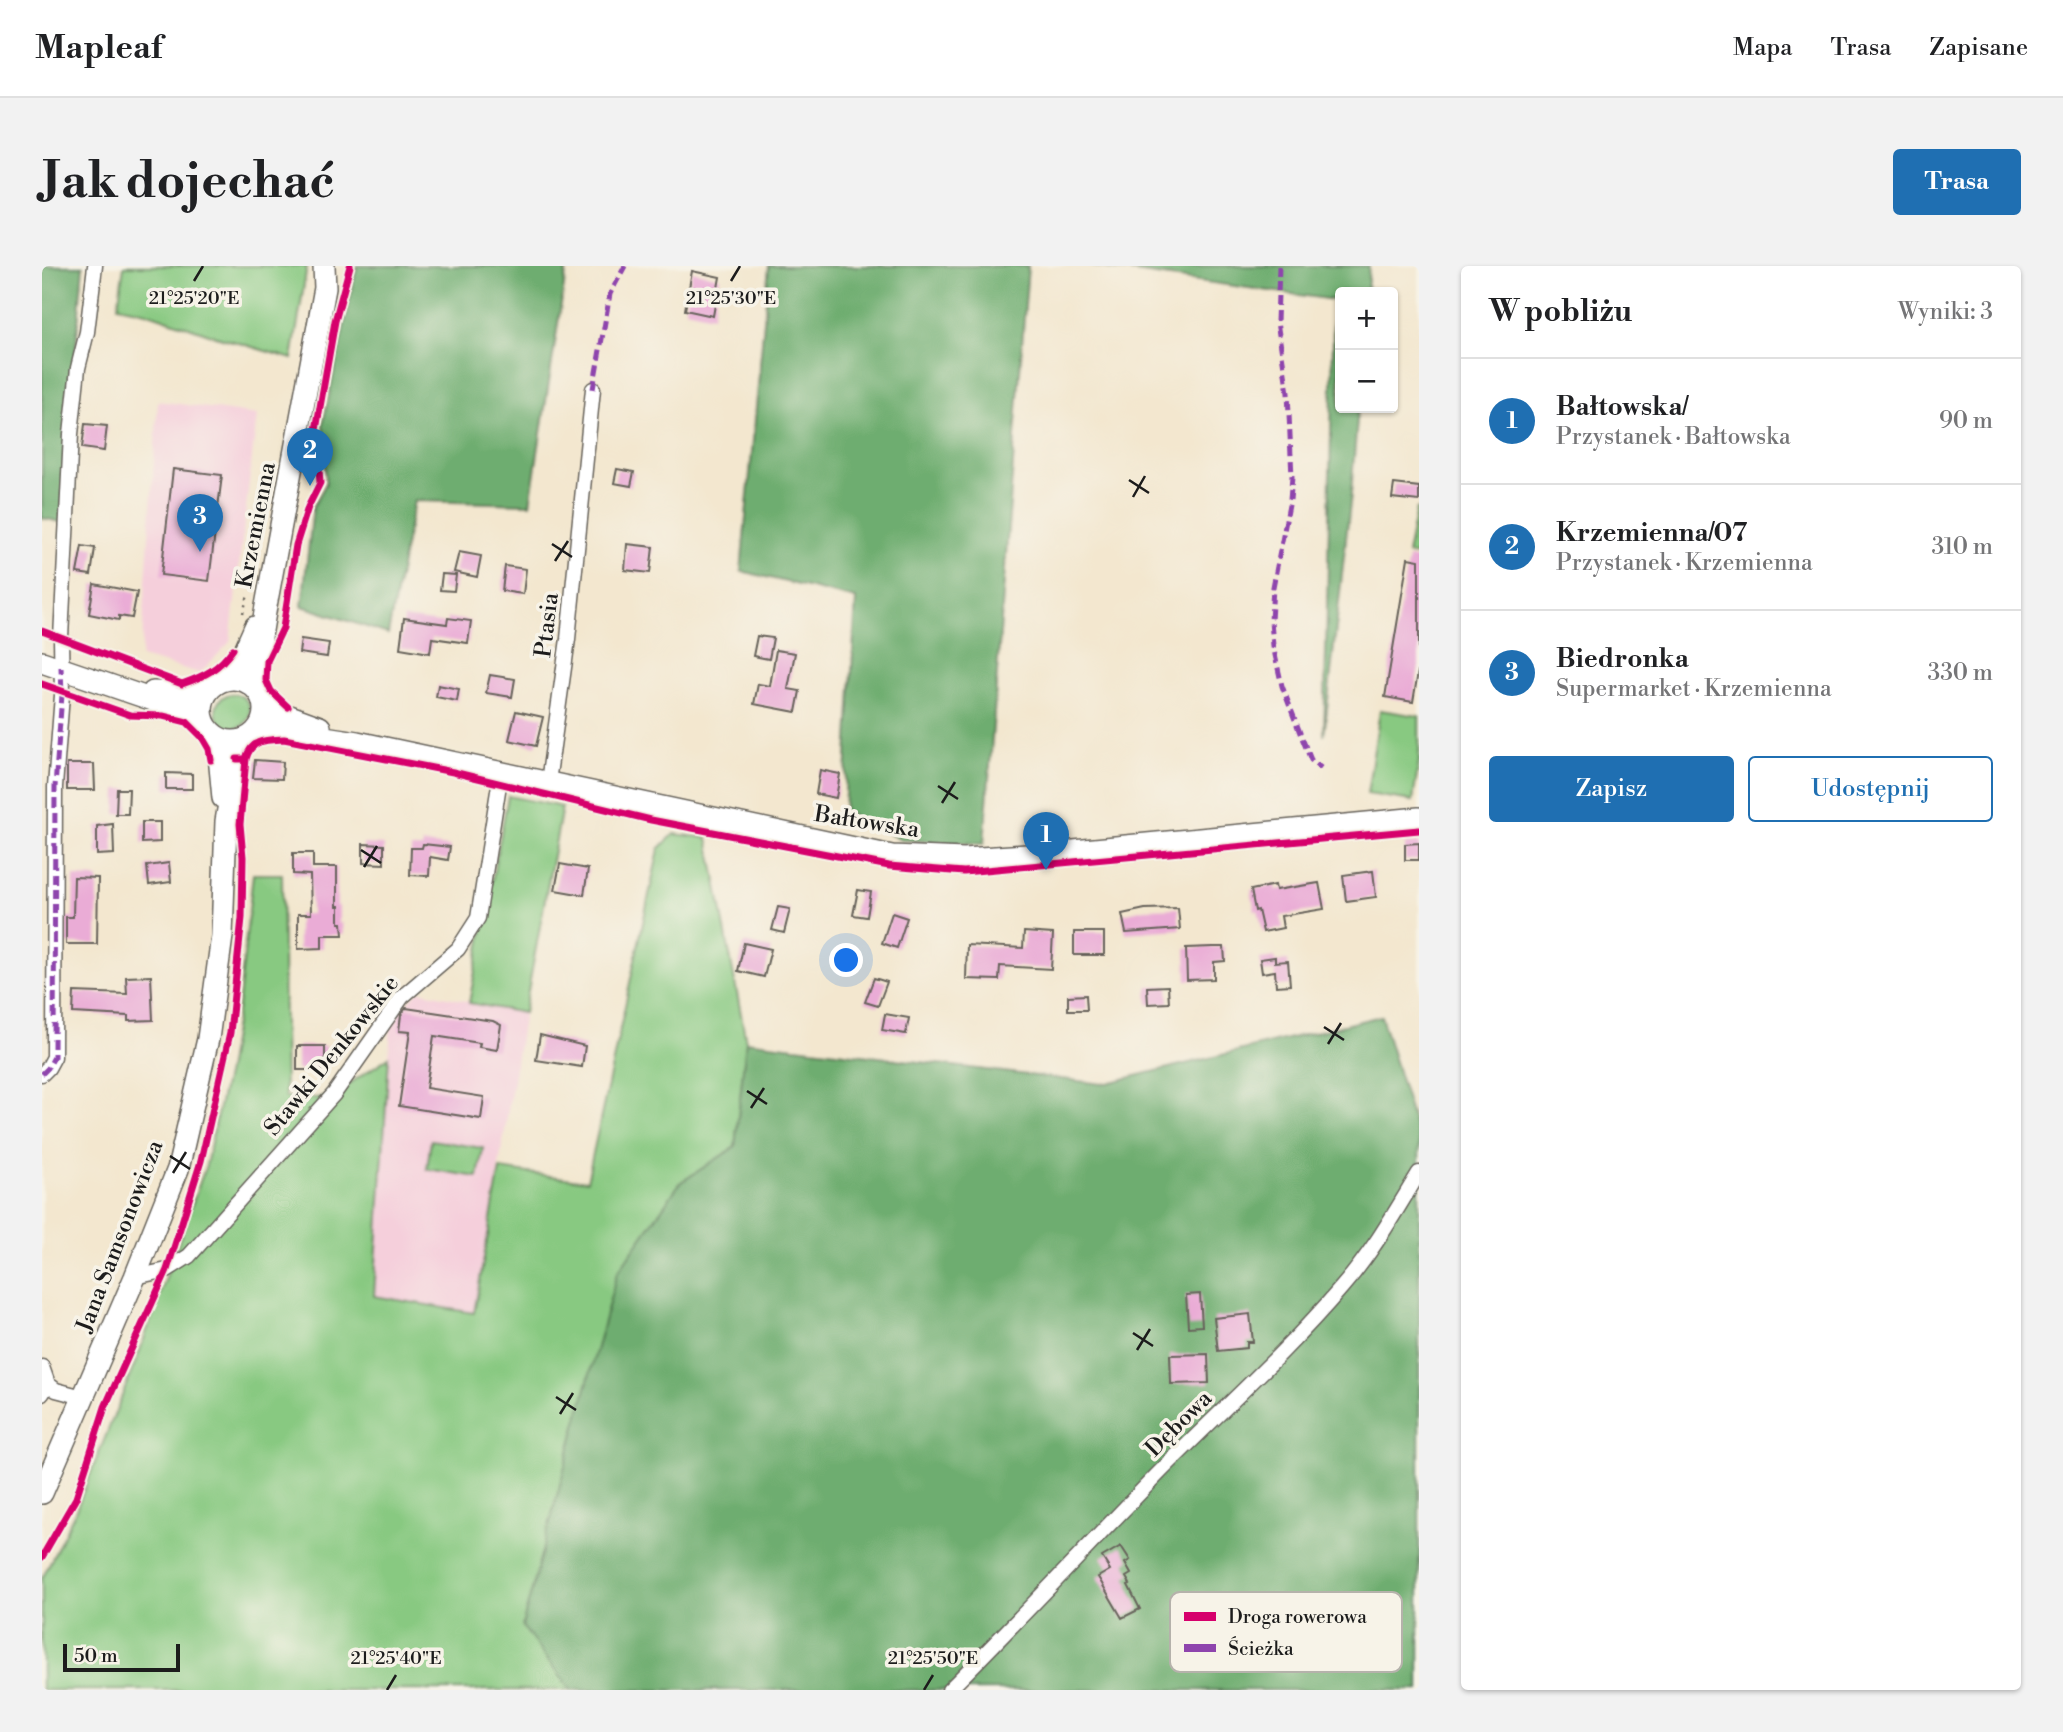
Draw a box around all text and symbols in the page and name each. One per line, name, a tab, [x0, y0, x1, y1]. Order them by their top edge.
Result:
text: Mapleaf	[35, 28, 162, 69]
text: Mapa	[1733, 33, 1792, 63]
text: Trasa	[1830, 33, 1891, 63]
text: Zapisane	[1929, 33, 2028, 63]
button: Trasa	[1893, 149, 2021, 215]
text: Jak dojechać	[42, 152, 335, 213]
text: 21°25'20"E	[149, 287, 239, 310]
text: 21°25'30"E	[686, 287, 776, 310]
map controls	[1335, 287, 1398, 413]
button: +	[1335, 287, 1398, 350]
text: W pobliżu	[1489, 293, 1632, 331]
text: Wyniki: 3	[1898, 298, 1993, 326]
button: −	[1335, 350, 1398, 413]
text: Bałtowska/	[1556, 391, 1687, 423]
text: 1	[1506, 407, 1518, 435]
text: 90 m	[1939, 407, 1993, 435]
text: Przystanek · Bałtowska	[1556, 423, 1791, 451]
pin: 2	[287, 428, 333, 486]
street label: Krzemienna	[230, 459, 282, 591]
pin: 3	[177, 494, 223, 552]
text: Krzemienna/07	[1556, 517, 1747, 549]
text: 2	[1505, 533, 1519, 561]
text: 310 m	[1932, 533, 1993, 561]
text: Przystanek · Krzemienna	[1556, 549, 1813, 577]
street label: Ptasia	[529, 591, 565, 659]
text: Biedronka	[1556, 643, 1689, 675]
text: 3	[1505, 659, 1519, 687]
text: 330 m	[1927, 659, 1993, 687]
text: Supermarket · Krzemienna	[1556, 675, 1832, 703]
button: Zapisz	[1489, 756, 1734, 822]
button: Udostępnij	[1748, 756, 1993, 822]
street label: Bałtowska	[811, 800, 922, 844]
pin: 1	[1023, 812, 1069, 870]
your location	[829, 943, 863, 977]
street label: Stawki Denkowskie	[259, 970, 405, 1141]
street label: Jana Samsonowicza	[70, 1136, 170, 1337]
street label: Dębowa	[1140, 1384, 1218, 1463]
legend	[1170, 1592, 1402, 1672]
text: Droga rowerowa	[1228, 1605, 1367, 1629]
text: Ścieżka	[1228, 1636, 1294, 1661]
scale bar	[63, 1641, 180, 1673]
text: 50 m	[74, 1644, 118, 1668]
text: 21°25'40"E	[350, 1647, 442, 1670]
text: 21°25'50"E	[888, 1647, 978, 1670]

